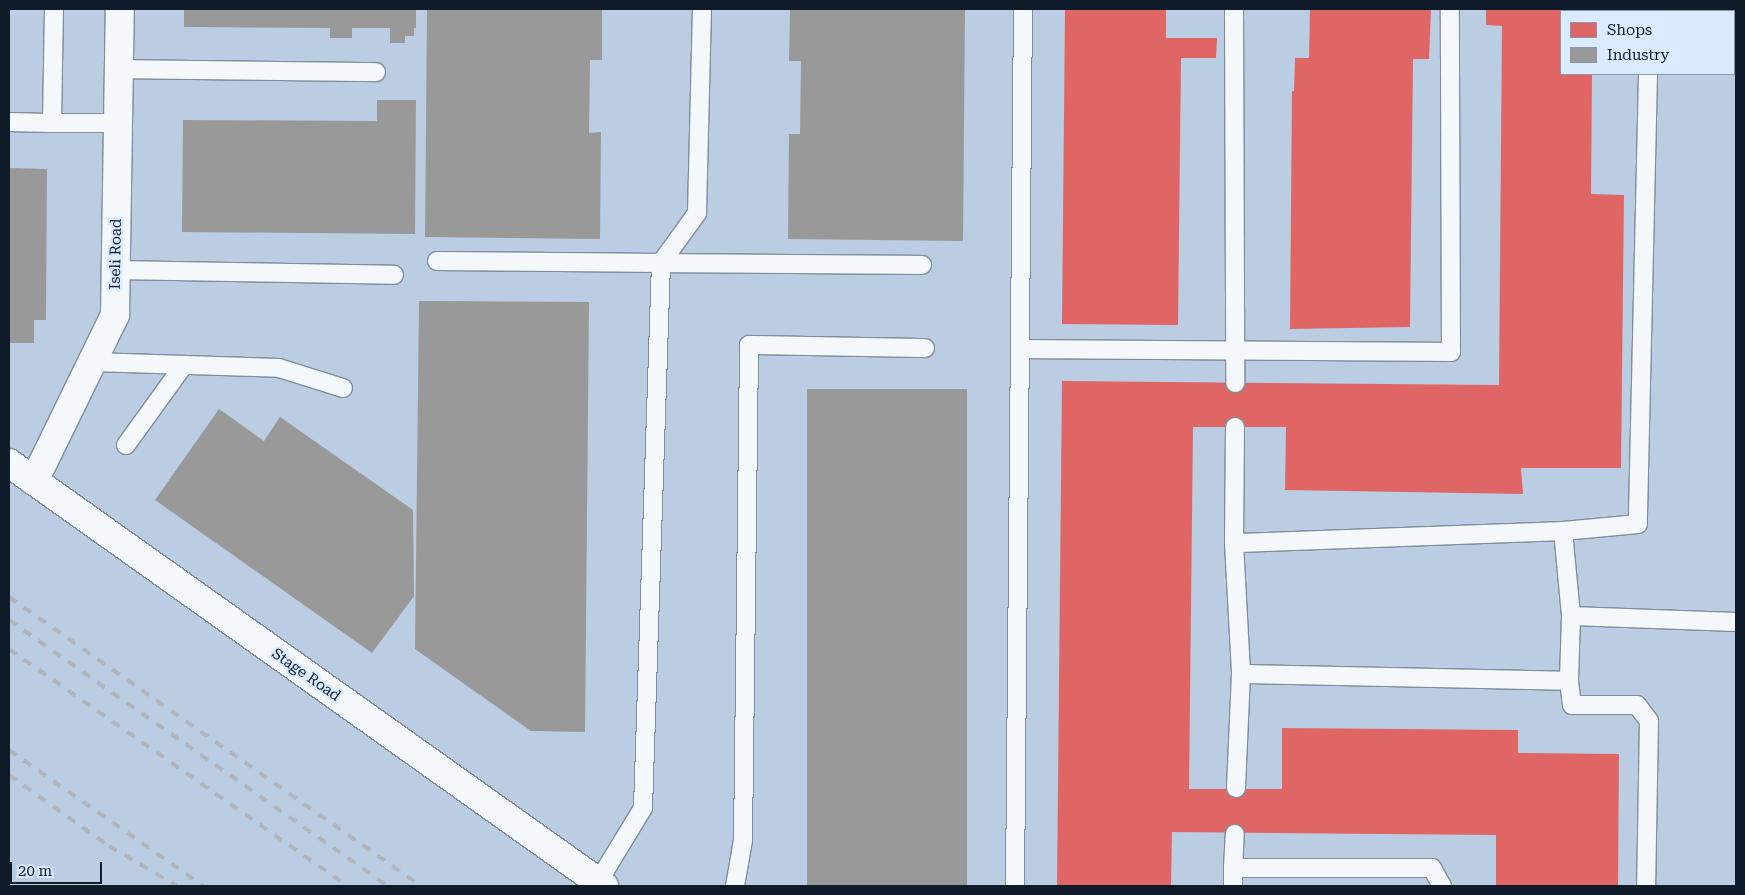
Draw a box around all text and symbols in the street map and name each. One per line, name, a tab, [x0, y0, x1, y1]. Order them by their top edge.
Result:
legend	[1560, 10, 1735, 75]
text: Shops	[1607, 21, 1652, 39]
text: Industry	[1607, 46, 1669, 64]
street label: Iseli Road	[106, 218, 126, 290]
street label: Stage Road	[268, 645, 344, 705]
scale bar	[12, 852, 105, 884]
text: 20 m	[18, 862, 52, 880]

